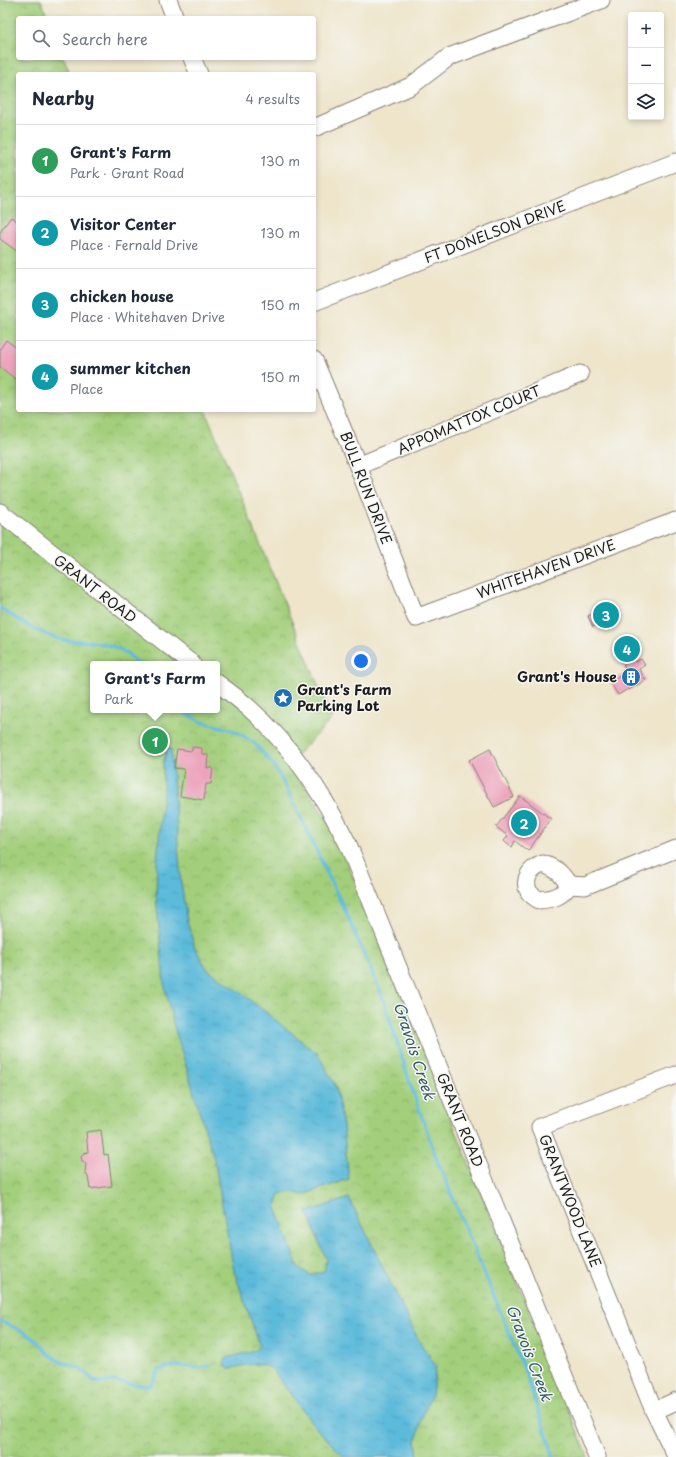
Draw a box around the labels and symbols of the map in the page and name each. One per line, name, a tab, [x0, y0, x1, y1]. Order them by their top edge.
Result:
street label: FT DONELSON DRIVE	[421, 195, 569, 268]
street label: APPOMATTOX COURT	[394, 380, 544, 459]
street label: BULL RUN DRIVE	[335, 428, 398, 547]
street label: WHITEHAVEN DRIVE	[473, 534, 618, 603]
street label: GRANT ROAD	[49, 549, 141, 628]
pin: 3	[593, 600, 619, 630]
pin: 4	[614, 634, 640, 664]
your location	[351, 651, 371, 671]
place label: Grant's House	[517, 666, 617, 687]
building icon: Grant's House	[620, 666, 642, 688]
place label: Grant's Farm Parking Lot	[297, 679, 392, 716]
place icon: Grant's Farm Parking Lot	[272, 687, 294, 709]
pin: 1	[142, 726, 168, 756]
pin: 2	[511, 808, 537, 838]
water label: Gravois Creek	[389, 999, 442, 1103]
street label: GRANT ROAD	[432, 1069, 489, 1170]
street label: GRANTWOOD LANE	[534, 1131, 607, 1271]
water label: Gravois Creek	[501, 1301, 560, 1405]

